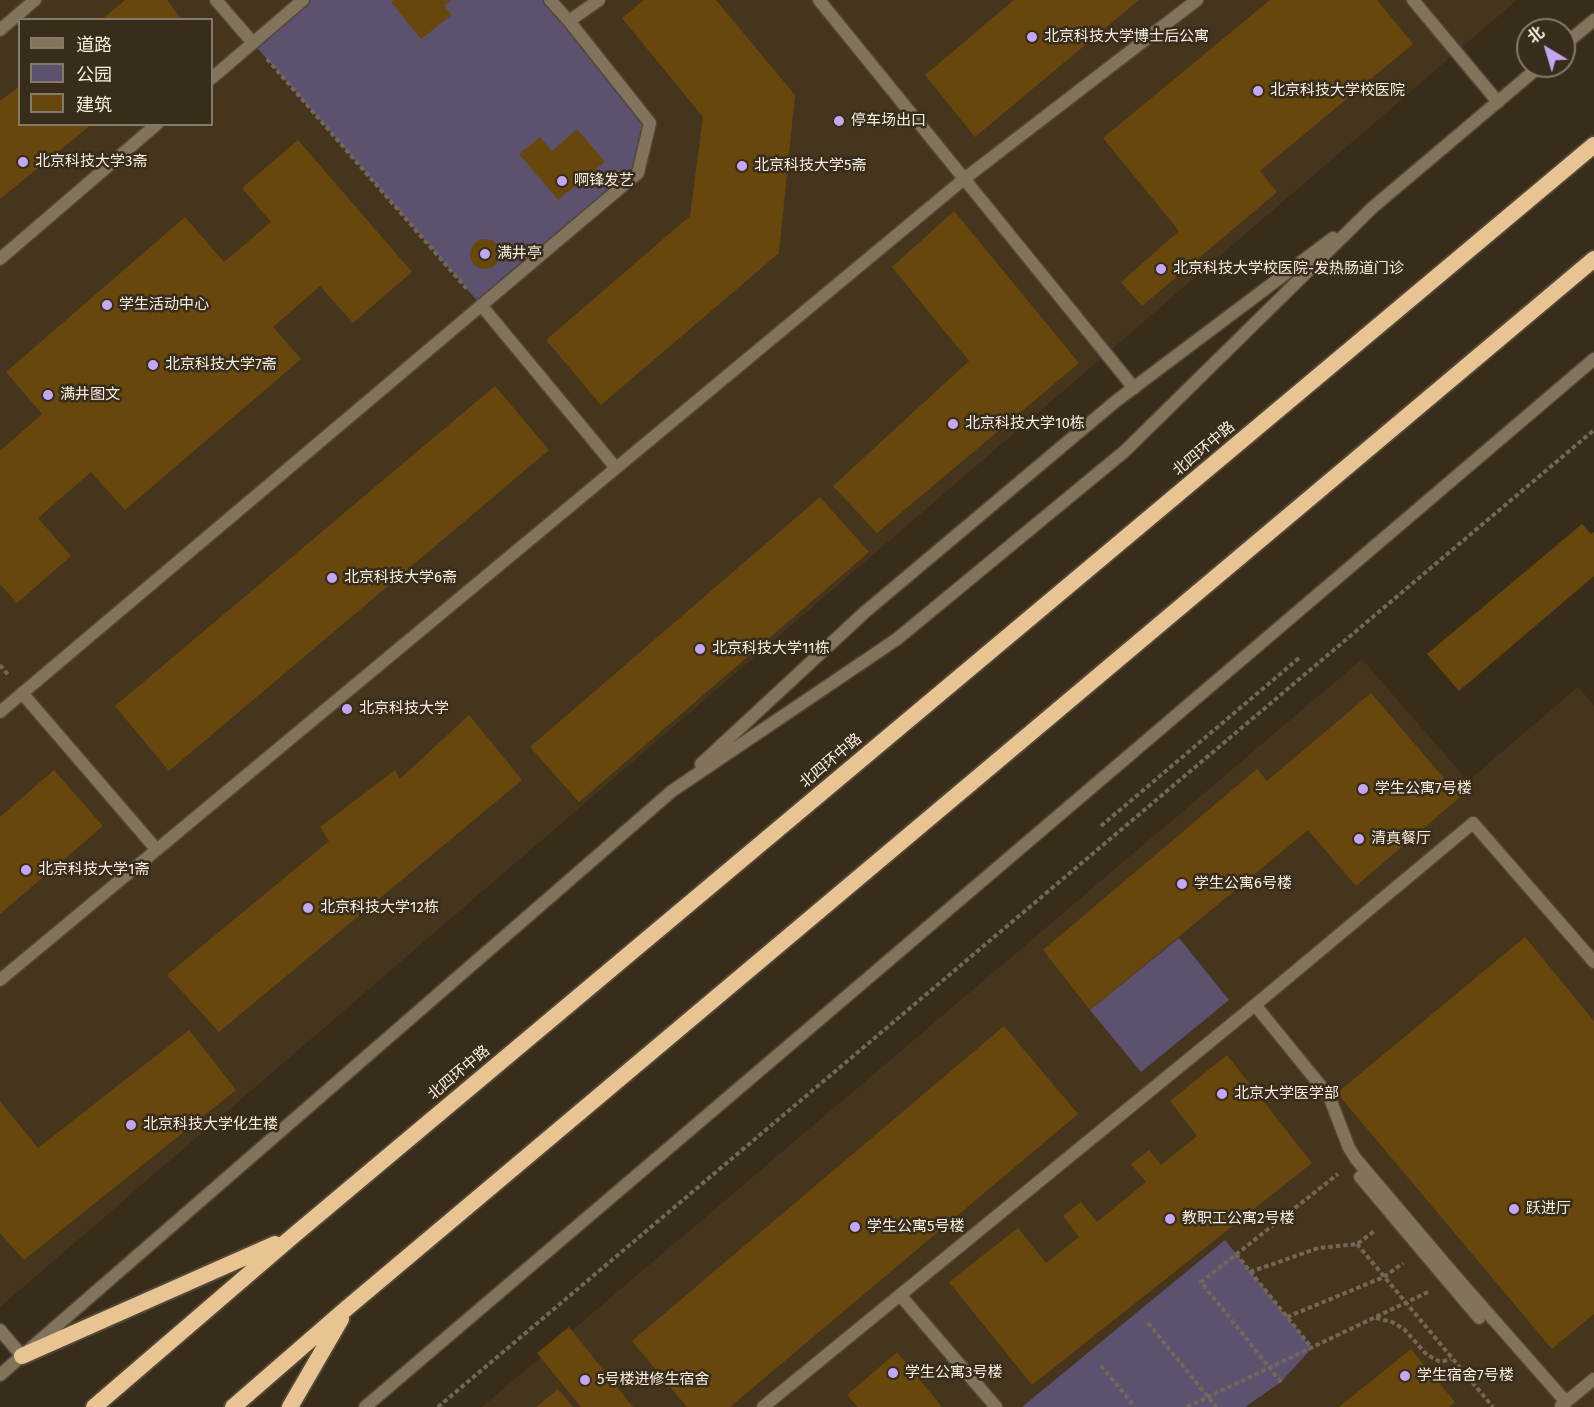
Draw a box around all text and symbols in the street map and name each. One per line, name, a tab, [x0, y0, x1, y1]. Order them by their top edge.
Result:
legend	[18, 18, 213, 126]
north arrow	[1516, 18, 1576, 78]
text: 北	[1524, 23, 1548, 47]
place label: 北京科技大学博士后公寓	[1044, 28, 1209, 46]
marker: 北京科技大学博士后公寓	[1025, 30, 1039, 44]
text: 道路	[76, 34, 112, 56]
text: 公园	[76, 64, 112, 86]
place label: 北京科技大学校医院	[1270, 82, 1405, 100]
marker: 北京科技大学校医院	[1251, 84, 1265, 98]
text: 建筑	[76, 94, 112, 116]
place label: 停车场出口	[851, 112, 926, 130]
marker: 停车场出口	[832, 114, 846, 128]
place label: 北京科技大学3斋	[35, 153, 147, 171]
marker: 北京科技大学3斋	[16, 155, 30, 169]
place label: 北京科技大学5斋	[754, 157, 867, 175]
marker: 北京科技大学5斋	[735, 159, 749, 173]
place label: 啊锋发艺	[574, 172, 634, 190]
marker: 啊锋发艺	[555, 174, 569, 188]
place label: 满井亭	[497, 245, 542, 263]
marker: 满井亭	[478, 247, 492, 261]
place label: 北京科技大学校医院-发热肠道门诊	[1173, 260, 1404, 278]
marker: 北京科技大学校医院-发热肠道门诊	[1154, 262, 1168, 276]
place label: 学生活动中心	[119, 296, 209, 314]
marker: 学生活动中心	[100, 298, 114, 312]
place label: 北京科技大学7斋	[165, 356, 277, 374]
marker: 北京科技大学7斋	[146, 358, 160, 372]
place label: 满井图文	[60, 386, 120, 404]
marker: 满井图文	[41, 388, 55, 402]
place label: 北京科技大学10栋	[965, 415, 1085, 433]
marker: 北京科技大学10栋	[946, 417, 960, 431]
street label: 北四环中路	[1169, 418, 1239, 480]
place label: 北京科技大学6斋	[344, 569, 457, 587]
marker: 北京科技大学6斋	[325, 571, 339, 585]
place label: 北京科技大学11栋	[712, 640, 830, 658]
marker: 北京科技大学11栋	[693, 642, 707, 656]
place label: 北京科技大学	[359, 700, 449, 718]
marker: 北京科技大学	[340, 702, 354, 716]
street label: 北四环中路	[796, 730, 866, 792]
place label: 学生公寓7号楼	[1375, 780, 1472, 798]
marker: 学生公寓7号楼	[1356, 782, 1370, 796]
place label: 清真餐厅	[1371, 830, 1431, 848]
marker: 清真餐厅	[1352, 832, 1366, 846]
place label: 北京科技大学1斋	[38, 861, 149, 879]
marker: 北京科技大学1斋	[19, 863, 33, 877]
place label: 学生公寓6号楼	[1194, 875, 1292, 893]
marker: 学生公寓6号楼	[1175, 877, 1189, 891]
place label: 北京科技大学12栋	[320, 899, 439, 917]
marker: 北京科技大学12栋	[301, 901, 315, 915]
street label: 北四环中路	[424, 1042, 494, 1104]
place label: 北京大学医学部	[1234, 1085, 1339, 1103]
marker: 北京大学医学部	[1215, 1087, 1229, 1101]
place label: 北京科技大学化生楼	[143, 1116, 278, 1134]
marker: 北京科技大学化生楼	[124, 1118, 138, 1132]
place label: 跃进厅	[1526, 1200, 1571, 1218]
marker: 跃进厅	[1507, 1202, 1521, 1216]
place label: 教职工公寓2号楼	[1182, 1210, 1294, 1228]
marker: 教职工公寓2号楼	[1163, 1212, 1177, 1226]
place label: 学生公寓5号楼	[867, 1218, 965, 1236]
marker: 学生公寓5号楼	[848, 1220, 862, 1234]
place label: 学生公寓3号楼	[905, 1364, 1002, 1382]
marker: 学生公寓3号楼	[886, 1366, 900, 1380]
place label: 学生宿舍7号楼	[1417, 1367, 1514, 1385]
marker: 学生宿舍7号楼	[1398, 1369, 1412, 1383]
place label: 5号楼进修生宿舍	[597, 1371, 710, 1389]
marker: 5号楼进修生宿舍	[578, 1373, 592, 1387]

